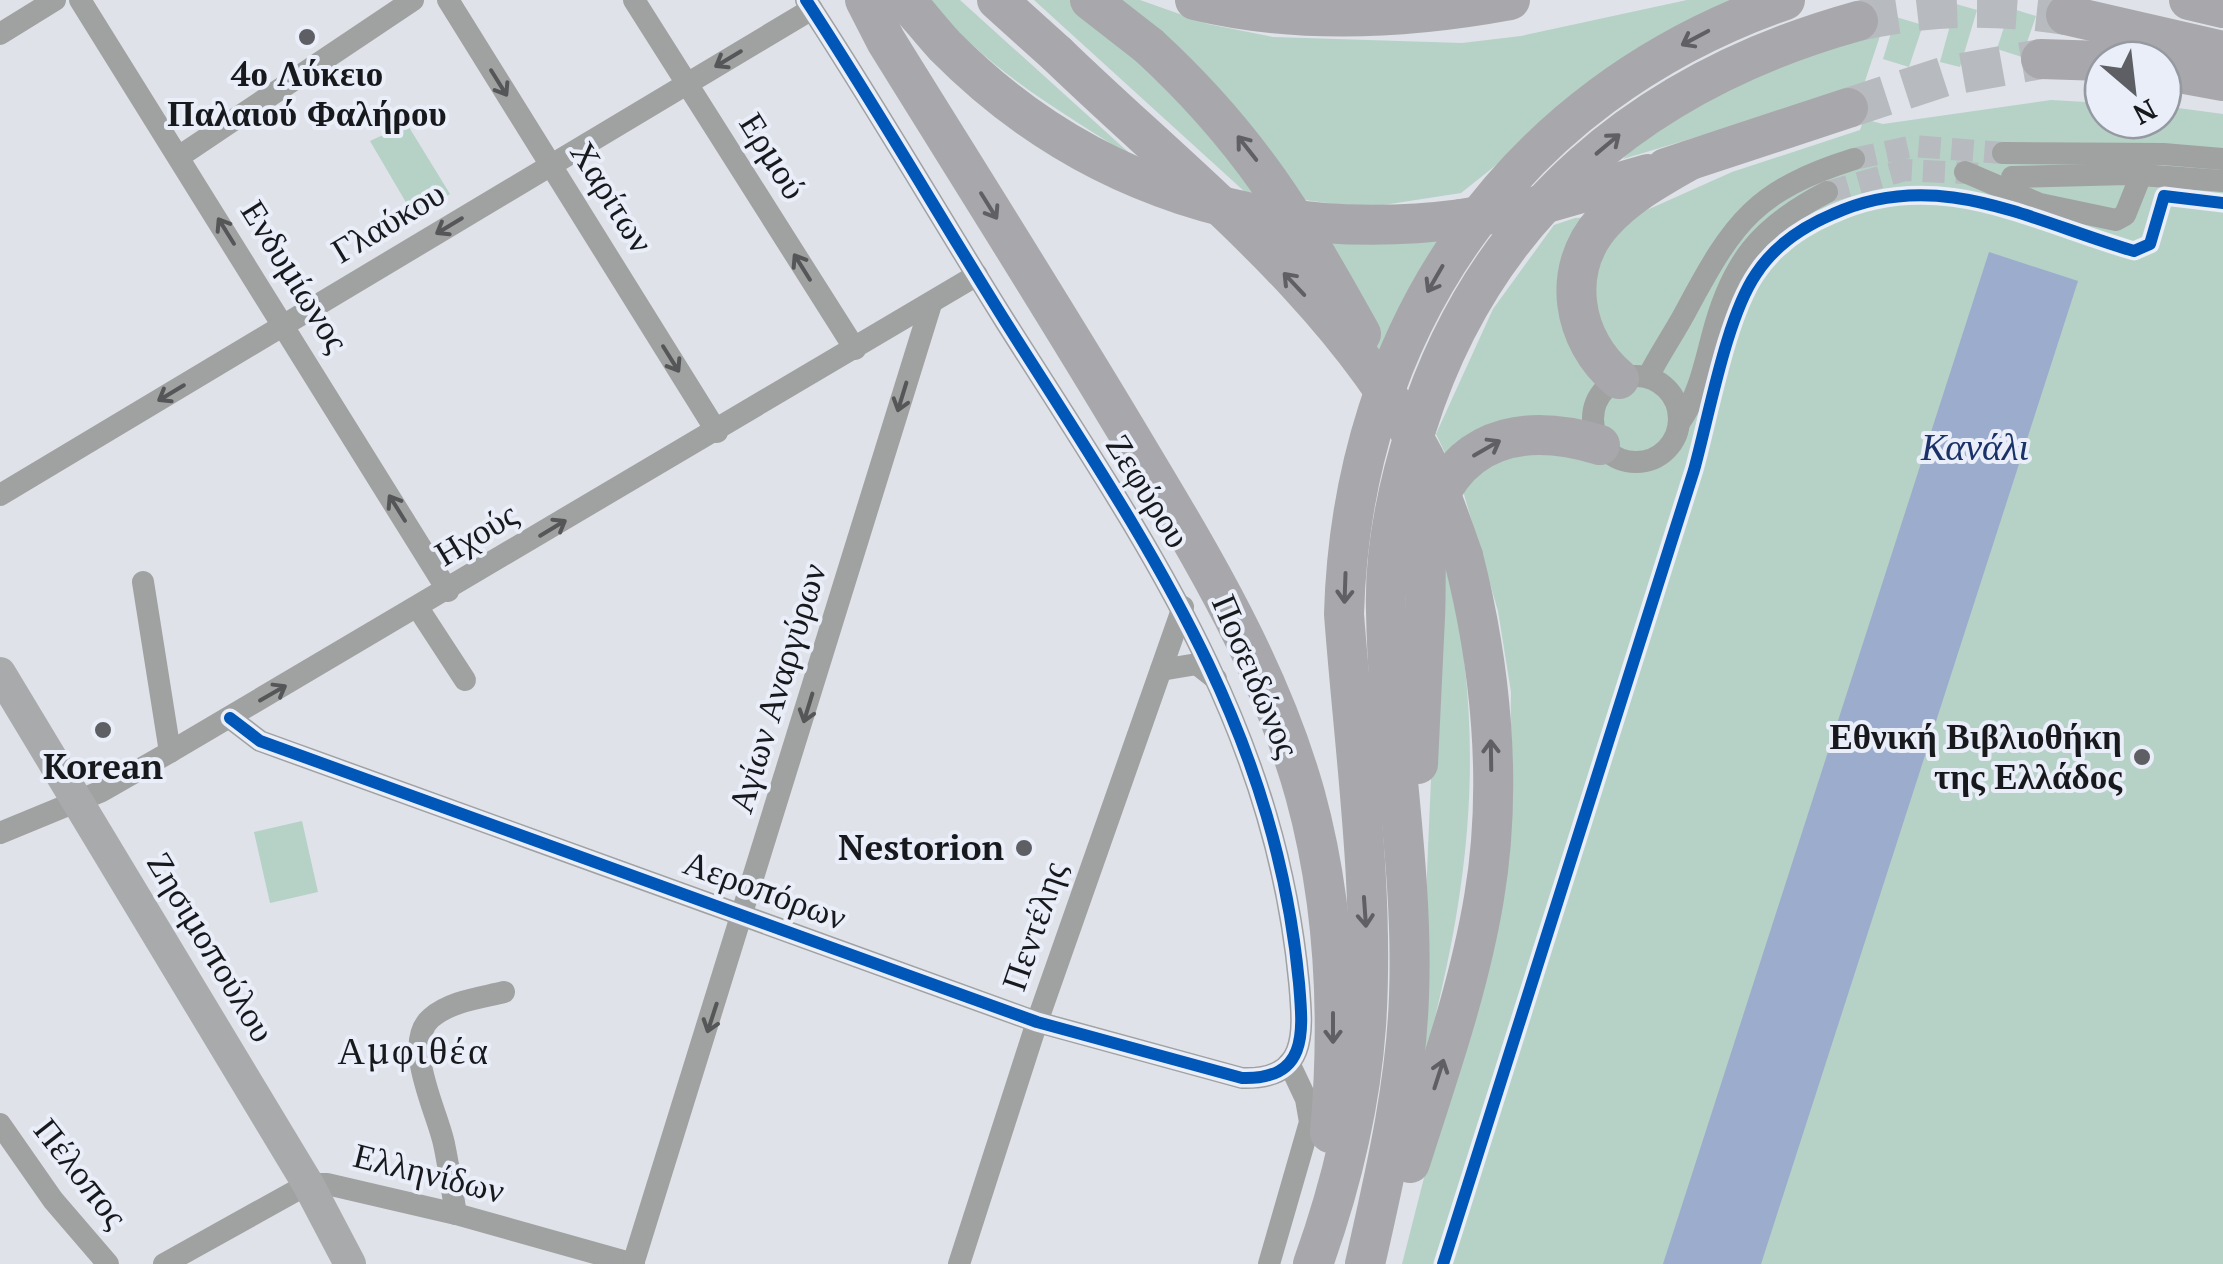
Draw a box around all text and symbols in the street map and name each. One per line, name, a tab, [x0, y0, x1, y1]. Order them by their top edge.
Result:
marker: 4ο Λύκειο Παλαιού Φαλήρου	[296, 26, 318, 48]
one-way arrow	[1681, 29, 1711, 48]
north arrow	[2083, 40, 2183, 140]
one-way arrow	[714, 49, 743, 69]
place label: 4ο Λύκειο Παλαιού Φαλήρου	[167, 50, 447, 136]
one-way arrow	[489, 68, 510, 97]
text: N	[2127, 91, 2163, 134]
street label: Ερμού	[729, 104, 818, 207]
street label: Χαρίτων	[561, 132, 665, 261]
one-way arrow	[1594, 133, 1620, 155]
one-way arrow	[1236, 135, 1258, 161]
street label: Γλαύκου	[322, 169, 453, 273]
street label: Ενδυμίωνος	[231, 191, 361, 360]
one-way arrow	[978, 191, 999, 220]
one-way arrow	[435, 216, 464, 236]
one-way arrow	[216, 217, 236, 246]
one-way arrow	[792, 253, 813, 282]
one-way arrow	[1425, 264, 1445, 293]
one-way arrow	[1283, 272, 1306, 297]
one-way arrow	[661, 344, 681, 373]
one-way arrow	[892, 381, 910, 412]
one-way arrow	[157, 383, 185, 403]
water label: Κανάλι	[1920, 421, 2029, 471]
street label: Ζεφύρου	[1096, 425, 1202, 556]
one-way arrow	[1472, 438, 1501, 458]
street label: Ηχούς	[426, 491, 525, 576]
one-way arrow	[386, 494, 407, 523]
one-way arrow	[538, 518, 567, 538]
street label: Αγίων Αναργύρων	[716, 557, 836, 818]
one-way arrow	[1335, 571, 1354, 603]
street label: Ποσειδώνος	[1202, 587, 1312, 764]
one-way arrow	[258, 683, 287, 703]
one-way arrow	[798, 692, 816, 723]
place label: Εθνική Βιβλιοθήκη της Ελλάδος	[1830, 713, 2123, 799]
marker: Korean	[92, 719, 114, 741]
one-way arrow	[1481, 740, 1500, 772]
place label: Korean	[43, 743, 163, 789]
marker: Εθνική Βιβλιοθήκη της Ελλάδος	[2131, 746, 2153, 768]
place label: Nestorion	[838, 824, 1004, 870]
marker: Nestorion	[1013, 837, 1035, 859]
street label: Αεροπόρων	[677, 838, 853, 940]
street label: Ζησιμοπούλου	[137, 843, 287, 1050]
street label: Πεντέλης	[990, 855, 1077, 996]
one-way arrow	[1356, 896, 1375, 928]
one-way arrow	[701, 1002, 719, 1034]
one-way arrow	[1324, 1010, 1342, 1043]
district label: Αμφιθέα	[338, 1025, 490, 1075]
one-way arrow	[1431, 1058, 1449, 1090]
street label: Πέλοπος	[24, 1108, 139, 1237]
street label: Ελληνίδων	[349, 1131, 509, 1213]

